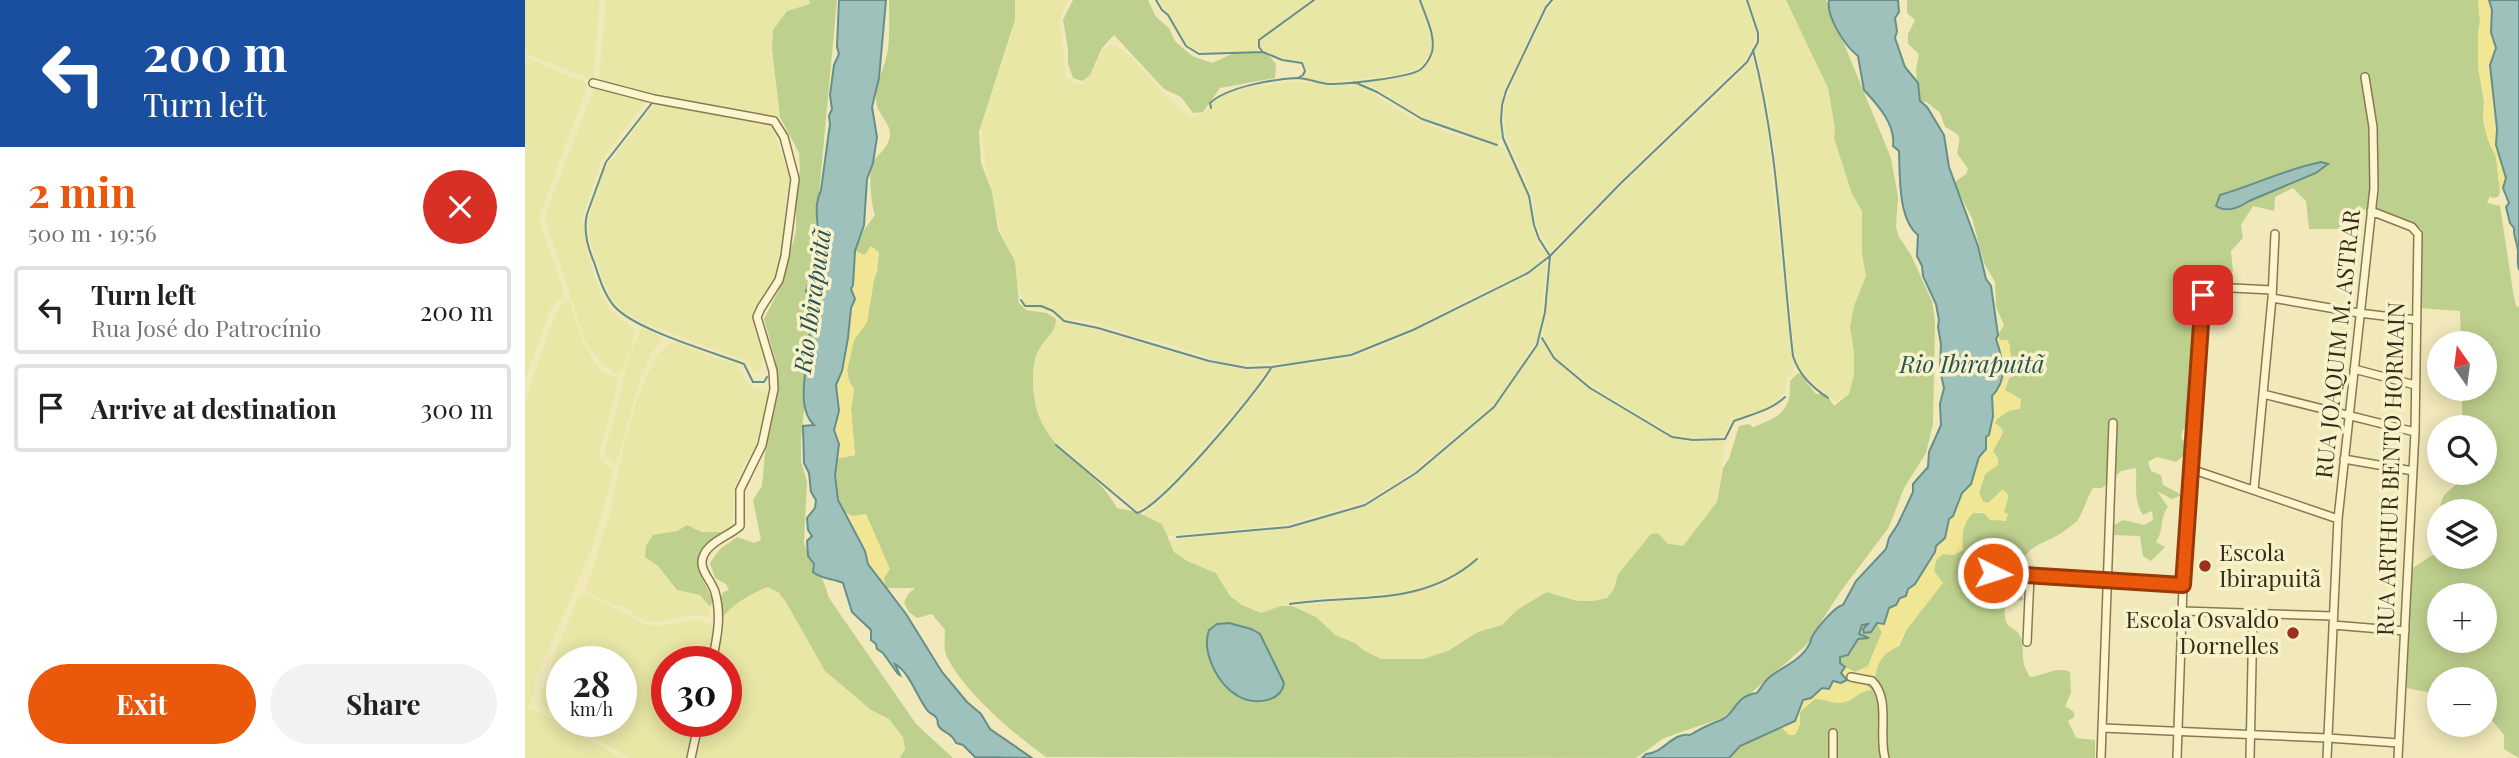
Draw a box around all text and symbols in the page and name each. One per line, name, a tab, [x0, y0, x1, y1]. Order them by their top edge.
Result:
text: 200 m	[143, 19, 288, 84]
icon: left	[28, 28, 119, 119]
text: Turn left	[143, 82, 267, 125]
text: 2 min	[28, 163, 136, 219]
button: close	[423, 170, 497, 244]
street label: RUA JOAQUIM M. ASTRAR	[2307, 207, 2366, 480]
text: 500 m · 19:56	[28, 217, 157, 248]
water label: Rio Ibirapuitã	[785, 225, 837, 376]
pin	[2173, 265, 2233, 325]
icon: arrive	[2184, 276, 2222, 314]
text: Turn left	[91, 277, 196, 312]
icon: left	[32, 291, 70, 329]
text: 200 m	[420, 293, 493, 328]
street label: RUA ARTHUR BENTO HORMAIN	[2368, 301, 2411, 637]
text: Rua José do Patrocínio	[91, 312, 321, 343]
north arrow	[2427, 331, 2497, 401]
map controls	[2427, 331, 2497, 737]
water label: Rio Ibirapuitã	[1898, 347, 2046, 379]
icon: arrive	[32, 389, 70, 427]
text: Arrive at destination	[91, 391, 337, 426]
text: 300 m	[421, 391, 493, 426]
button: search	[2427, 415, 2497, 485]
button: layers	[2427, 499, 2497, 569]
position arrow	[1956, 536, 2030, 610]
place label: Escola Ibirapuitã	[2219, 536, 2322, 593]
marker: Escola Ibirapuitã	[2197, 558, 2213, 574]
button: +	[2427, 583, 2497, 653]
place label: Escola Osvaldo Dornelles	[2125, 603, 2279, 660]
marker: Escola Osvaldo Dornelles	[2285, 625, 2301, 641]
speed limit sign: 30	[651, 646, 742, 737]
text: 28	[573, 659, 610, 706]
button: Exit	[28, 664, 256, 744]
button: Share	[270, 664, 497, 744]
button: −	[2427, 667, 2497, 737]
text: km/h	[570, 697, 613, 721]

